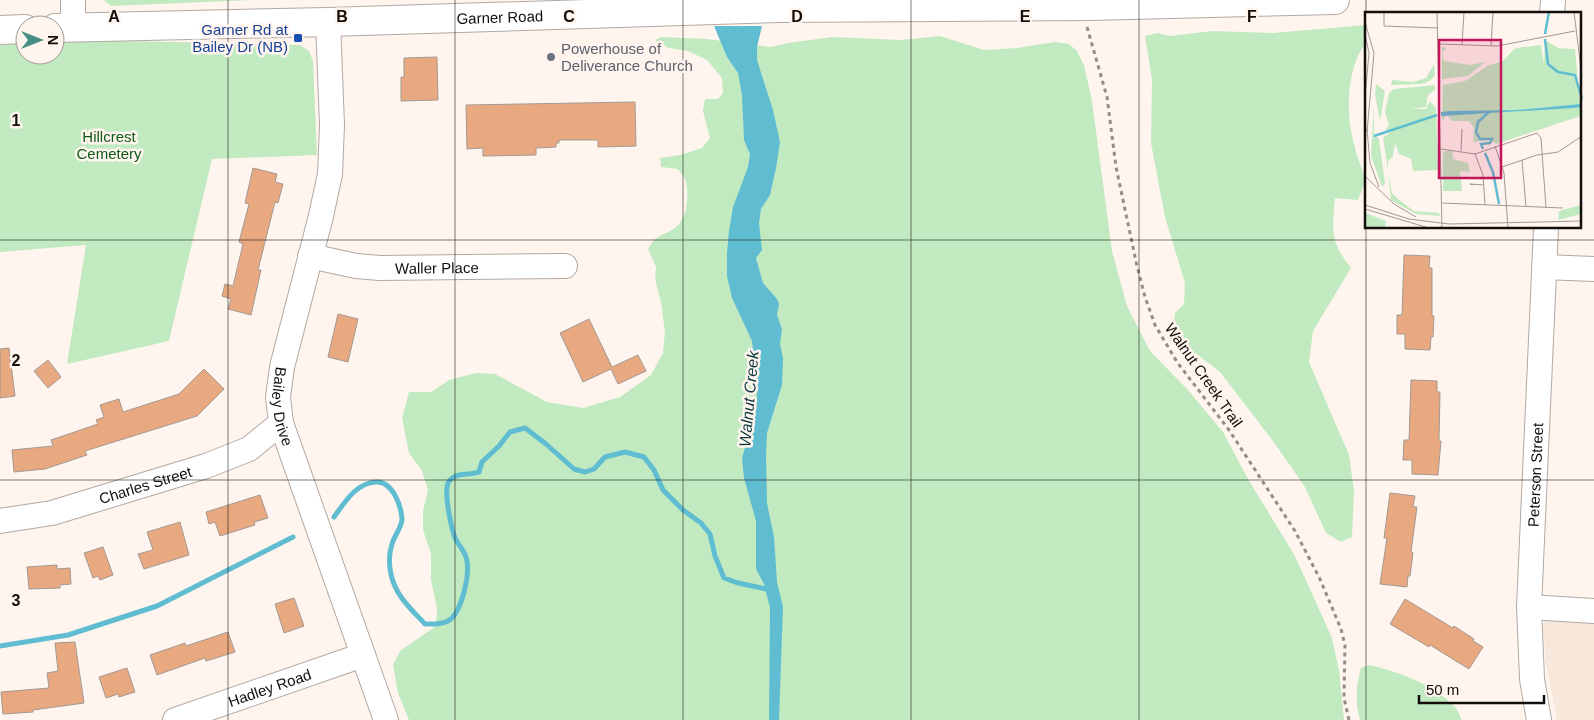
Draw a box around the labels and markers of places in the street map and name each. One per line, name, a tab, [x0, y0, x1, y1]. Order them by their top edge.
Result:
place label: Garner Rd at Bailey Dr (NB)	[192, 21, 289, 55]
marker: Garner Rd at Bailey Dr (NB)	[292, 32, 304, 44]
place label: Powerhouse of Deliverance Church	[561, 40, 693, 74]
marker: Powerhouse of Deliverance Church	[545, 51, 557, 63]

